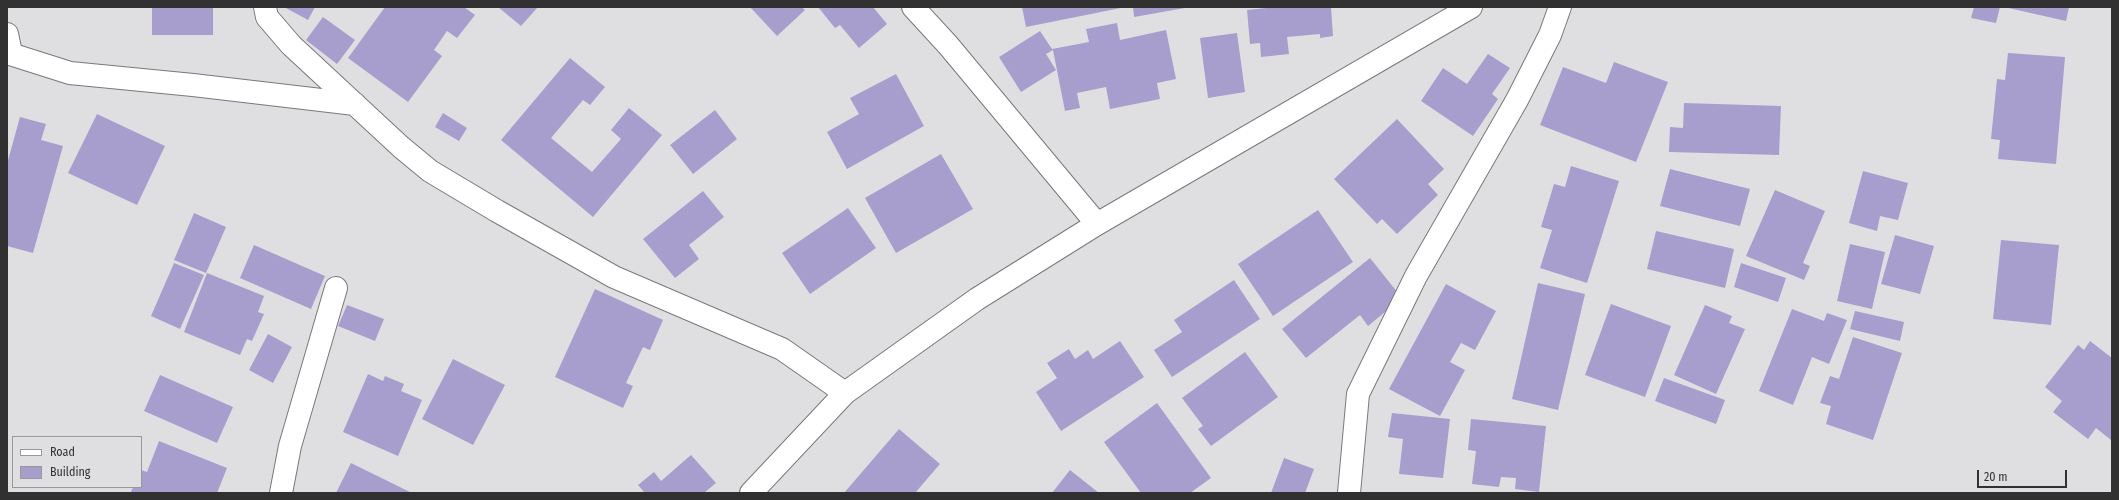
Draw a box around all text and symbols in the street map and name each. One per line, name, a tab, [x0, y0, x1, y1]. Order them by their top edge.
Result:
legend	[12, 436, 142, 488]
text: Road	[50, 445, 75, 459]
scale bar	[1979, 462, 2069, 488]
text: Building	[50, 465, 90, 479]
text: 20 m	[1984, 470, 2008, 484]

